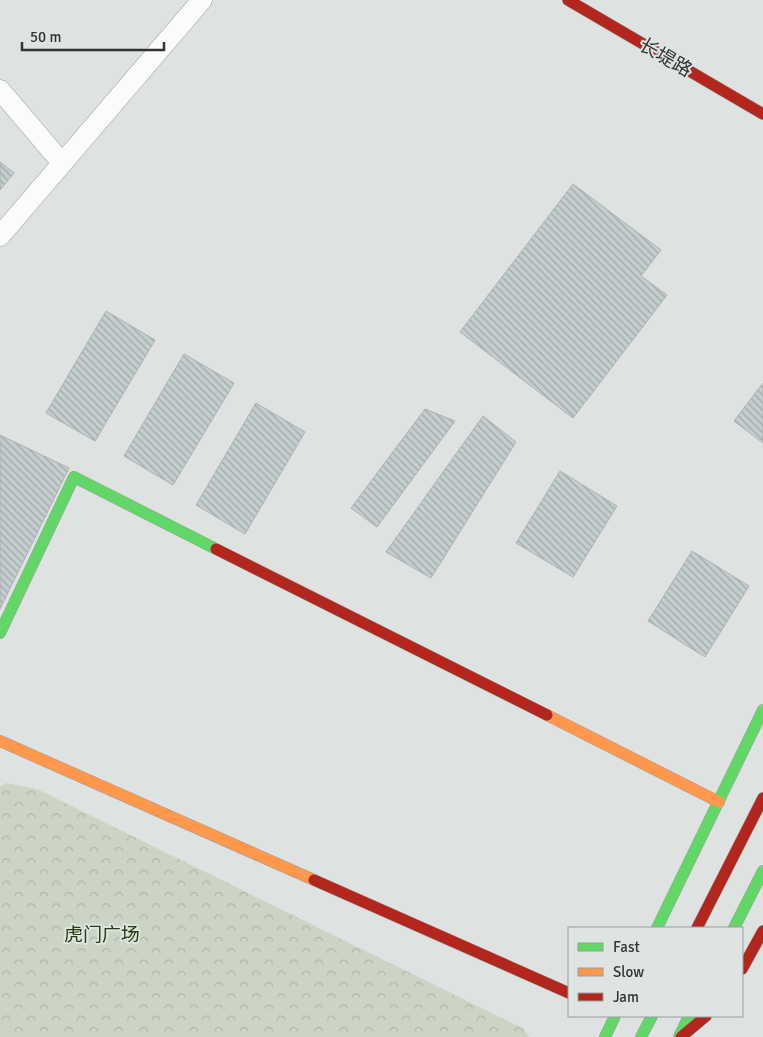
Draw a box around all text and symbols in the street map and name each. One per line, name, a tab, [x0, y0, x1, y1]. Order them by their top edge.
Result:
scale bar	[22, 20, 165, 52]
text: 50 m	[30, 28, 61, 46]
street label: 长堤路	[635, 33, 696, 83]
park label: 虎门广场	[64, 923, 140, 947]
legend	[568, 927, 743, 1017]
text: Fast	[613, 938, 640, 956]
text: Slow	[613, 963, 644, 981]
text: Jam	[613, 988, 639, 1006]

